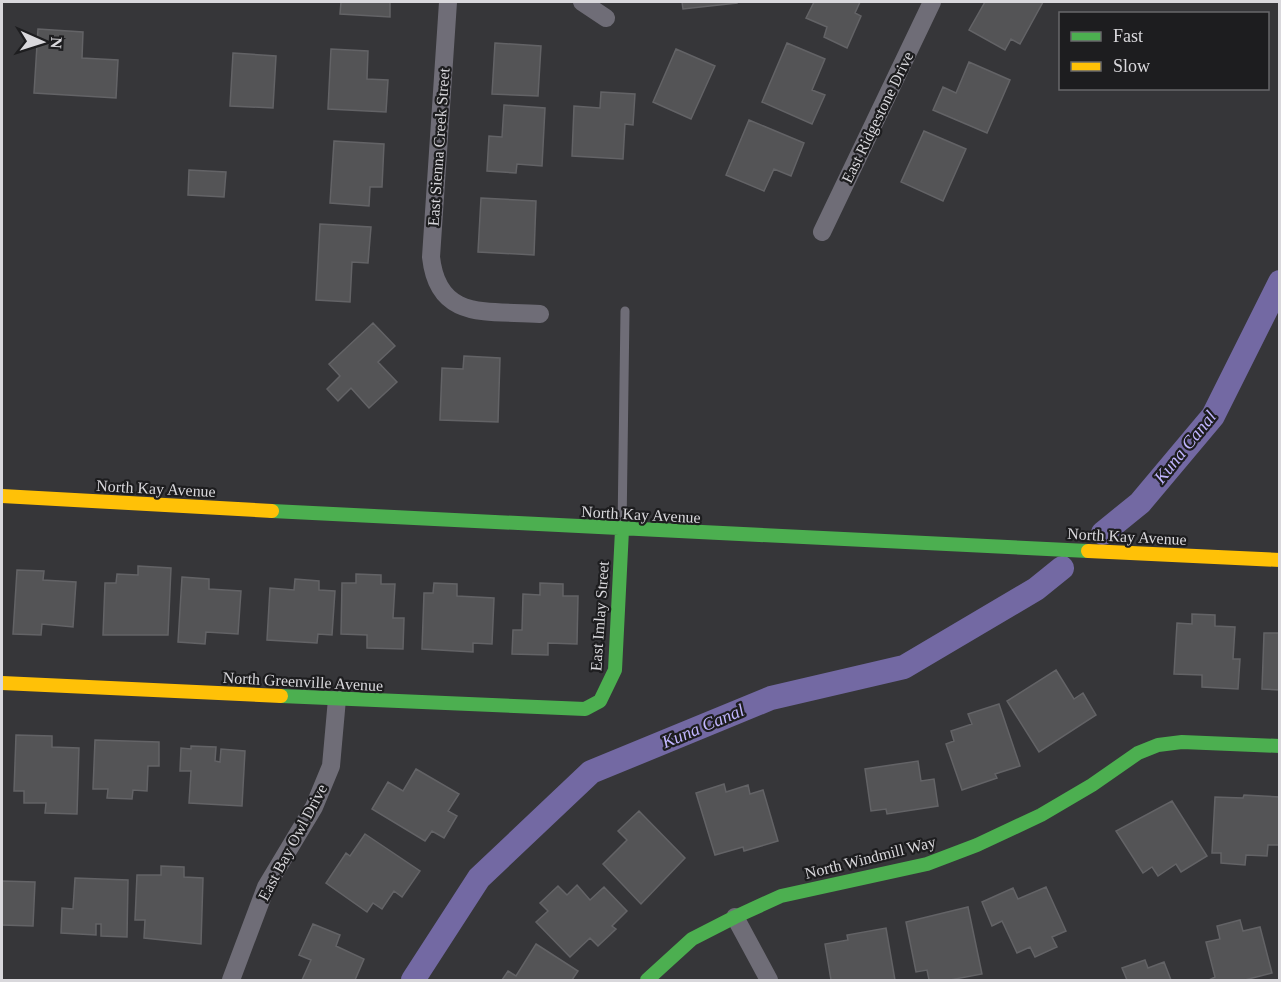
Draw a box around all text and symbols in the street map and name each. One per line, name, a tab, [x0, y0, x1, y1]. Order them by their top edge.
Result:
north arrow	[12, 12, 72, 72]
legend	[1059, 12, 1269, 90]
text: Fast	[1113, 26, 1143, 46]
text: N	[48, 37, 65, 49]
street label: East Ridgestone Drive	[838, 49, 918, 186]
text: Slow	[1113, 56, 1150, 76]
street label: East Sienna Creek Street	[424, 67, 453, 227]
water label: Kuna Canal	[1149, 407, 1220, 488]
street label: North Kay Avenue	[96, 477, 216, 501]
street label: North Kay Avenue	[581, 503, 701, 527]
street label: North Kay Avenue	[1067, 525, 1187, 549]
street label: East Imlay Street	[587, 560, 613, 672]
street label: North Greenville Avenue	[222, 669, 384, 694]
water label: Kuna Canal	[658, 700, 747, 753]
street label: East Bay Owl Drive	[255, 781, 331, 904]
street label: North Windmill Way	[803, 833, 938, 883]

